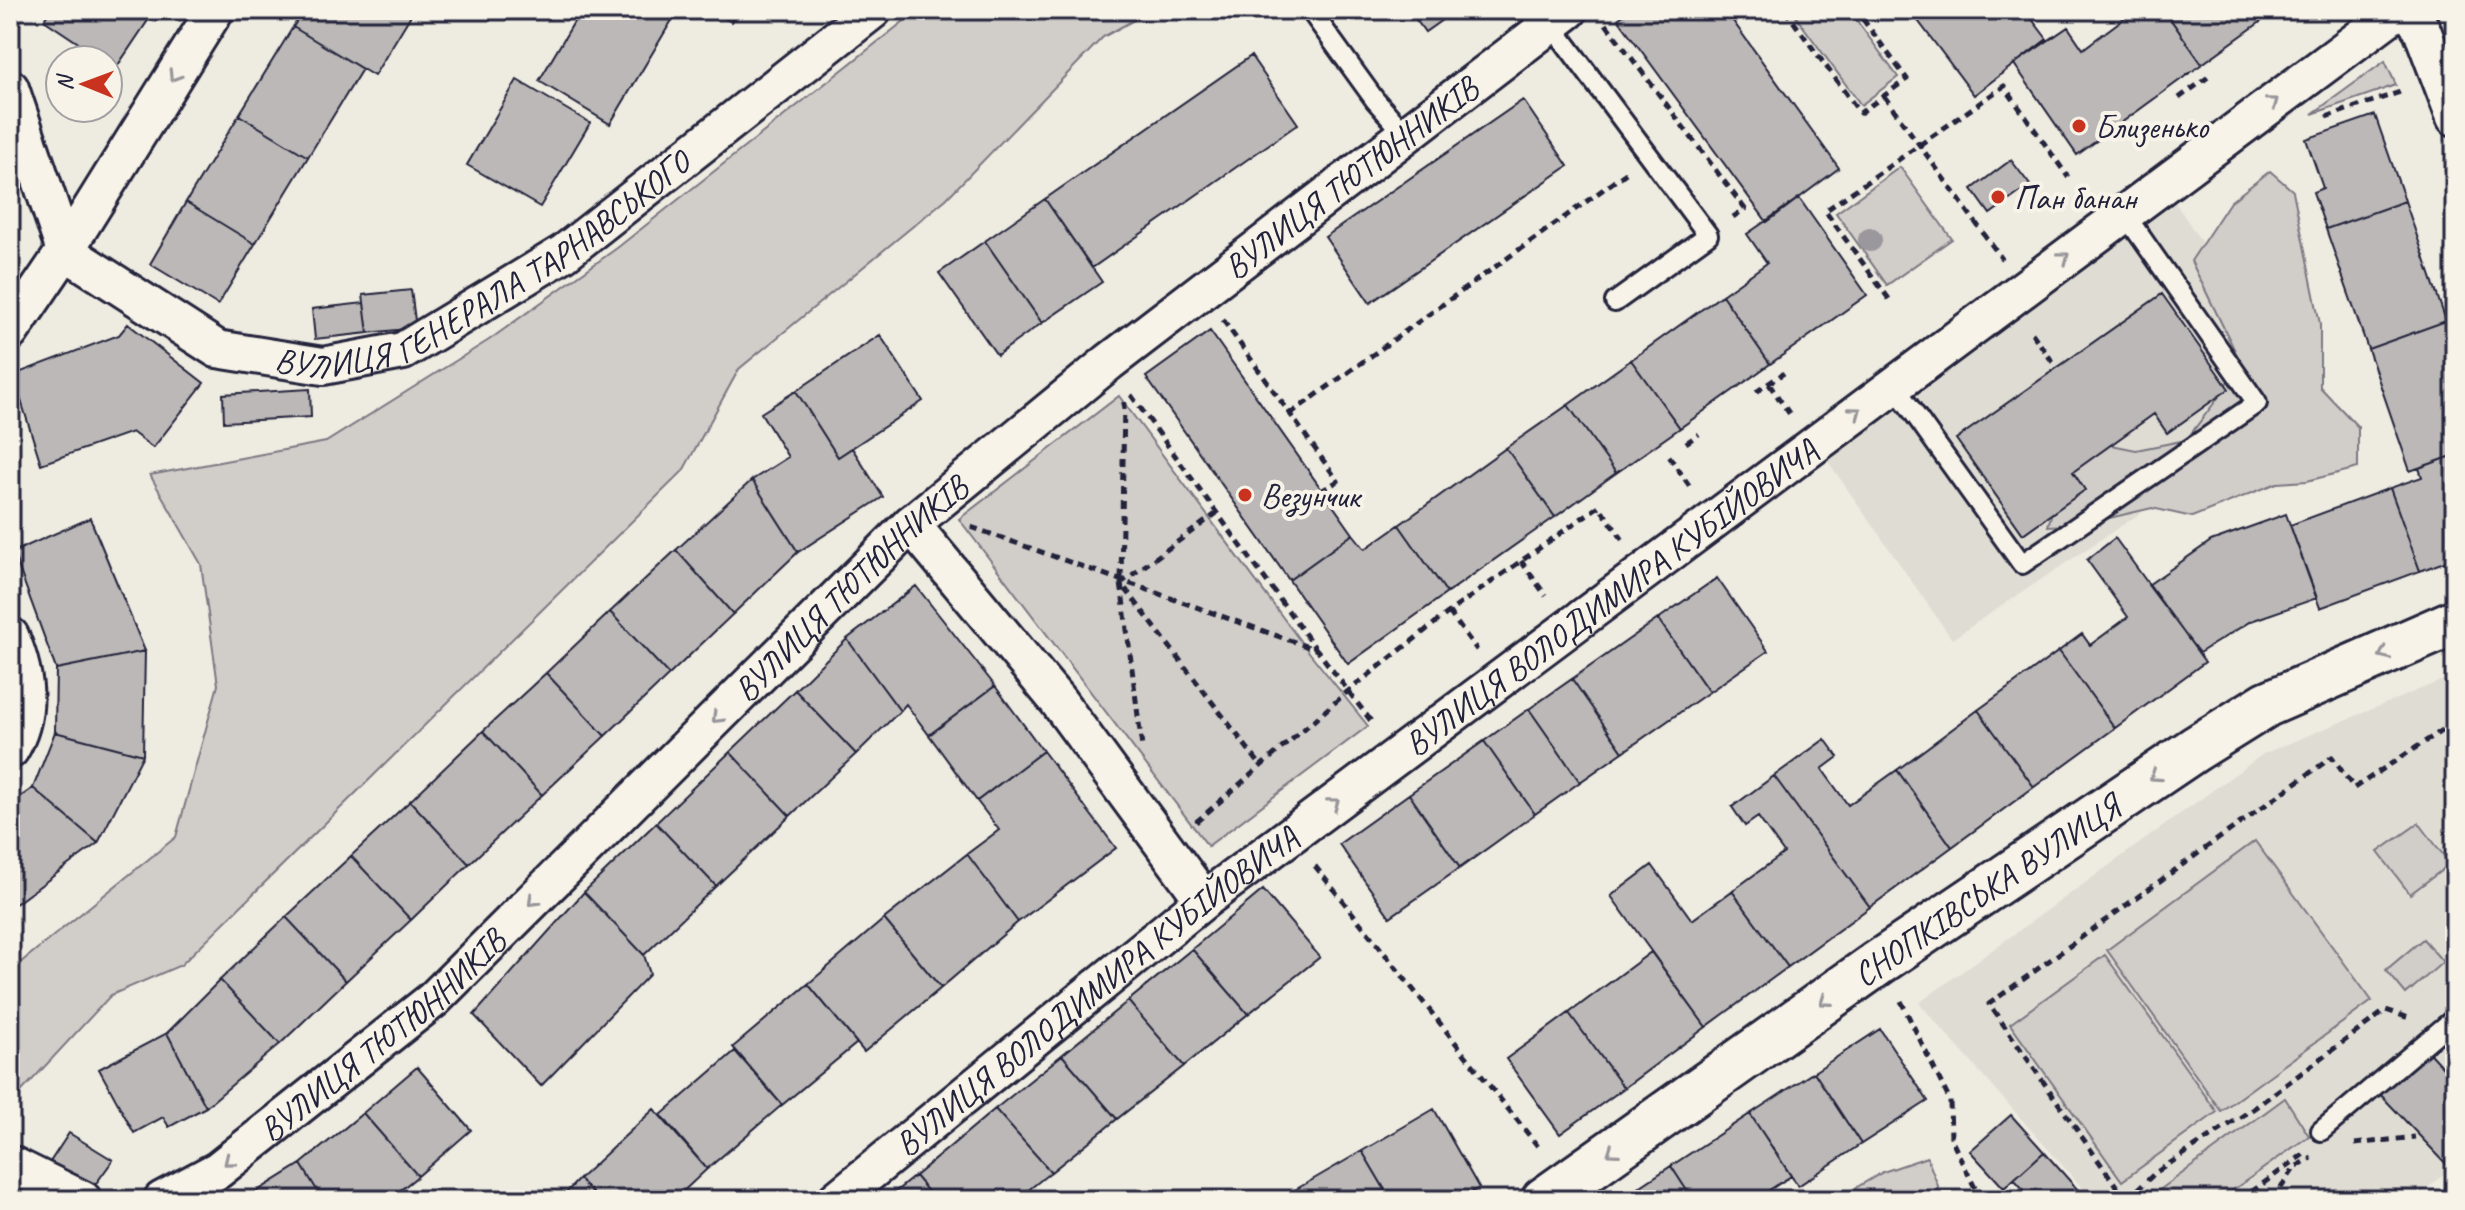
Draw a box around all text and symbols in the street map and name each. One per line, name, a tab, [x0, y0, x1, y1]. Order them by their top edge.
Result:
north arrow	[44, 44, 124, 124]
street label: ВУЛИЦЯ ТЮТЮННИКІВ	[1215, 65, 1488, 288]
one-way arrow	[168, 67, 184, 82]
text: N	[51, 73, 79, 91]
one-way arrow	[2265, 98, 2279, 112]
place label: Близенько	[2095, 105, 2210, 148]
marker: Близенько	[2070, 117, 2088, 135]
street label: ВУЛИЦЯ ГЕНЕРАЛА ТАРНАВСЬКОГО	[272, 140, 701, 389]
place label: Пан банан	[2014, 176, 2138, 219]
marker: Пан банан	[1989, 188, 2007, 206]
one-way arrow	[2056, 252, 2070, 267]
one-way arrow	[1847, 407, 1861, 422]
street label: ВУЛИЦЯ ВОЛОДИМИРА КУБІЙОВИЧА	[1396, 429, 1827, 765]
street label: ВУЛИЦЯ ТЮТЮННИКІВ	[724, 464, 978, 711]
place label: Везунчик	[1261, 474, 1363, 517]
marker: Везунчик	[1236, 486, 1254, 504]
one-way arrow	[2378, 644, 2392, 660]
one-way arrow	[712, 708, 726, 723]
one-way arrow	[2150, 766, 2164, 781]
street label: СНОПКІВСЬКА ВУЛИЦЯ	[1845, 782, 2132, 996]
one-way arrow	[1325, 798, 1340, 813]
street label: ВУЛИЦЯ ВОЛОДИМИРА КУБІЙОВИЧА	[886, 816, 1307, 1166]
one-way arrow	[528, 892, 542, 906]
street label: ВУЛИЦЯ ТЮТЮННИКІВ	[251, 918, 516, 1151]
one-way arrow	[1819, 991, 1833, 1006]
one-way arrow	[1607, 1142, 1621, 1156]
one-way arrow	[224, 1151, 238, 1166]

